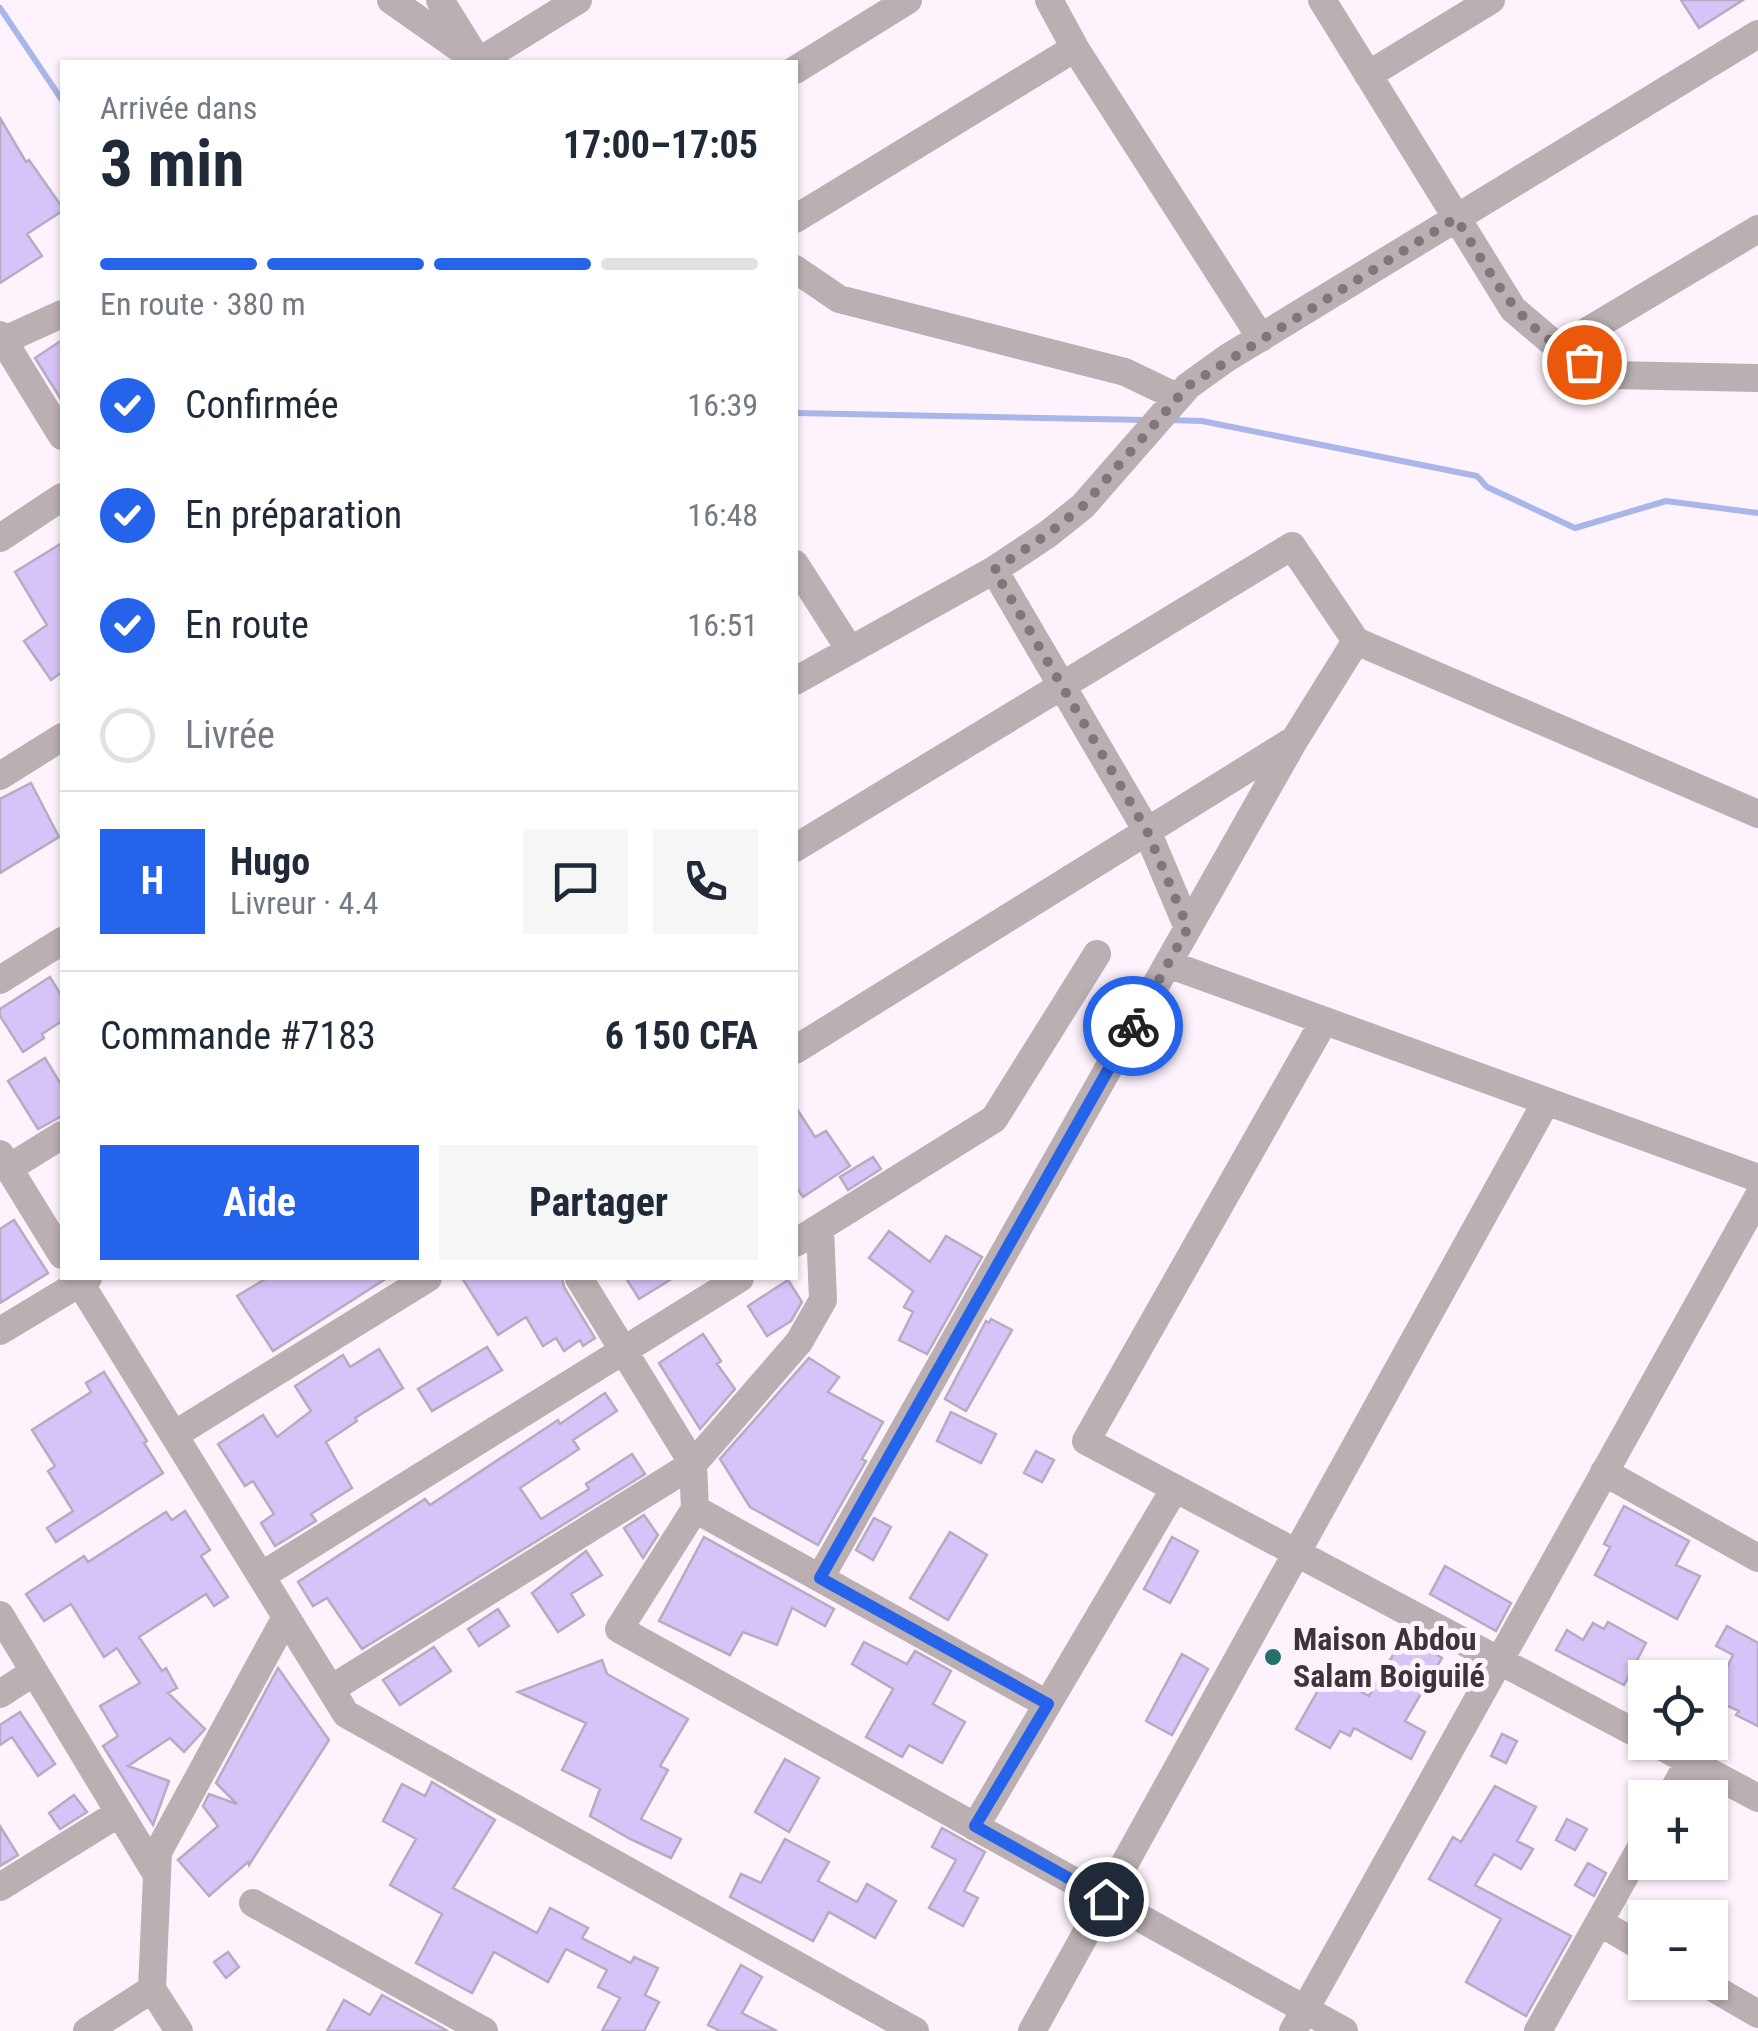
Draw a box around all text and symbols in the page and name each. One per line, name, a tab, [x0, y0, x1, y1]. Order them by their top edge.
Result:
text: Arrivée dans	[100, 89, 257, 127]
text: 17:00–17:05	[563, 123, 758, 167]
text: 3 min	[100, 126, 244, 202]
text: En route · 380 m	[100, 285, 306, 323]
pin	[1542, 320, 1627, 405]
icon: bag	[1557, 335, 1612, 390]
icon: check	[100, 378, 155, 433]
text: Confirmée	[185, 383, 338, 427]
text: 16:39	[687, 386, 758, 424]
icon: check	[100, 488, 155, 543]
text: En préparation	[185, 493, 402, 537]
text: 16:48	[687, 496, 758, 534]
icon: check	[100, 598, 155, 653]
text: En route	[185, 603, 309, 647]
text: 16:51	[687, 606, 758, 644]
text: Livrée	[185, 713, 275, 757]
button: chat	[523, 829, 628, 934]
button: phone	[653, 829, 758, 934]
text: Hugo	[230, 840, 310, 884]
text: H	[141, 859, 164, 903]
text: Livreur · 4.4	[230, 884, 378, 922]
courier	[1083, 976, 1183, 1076]
icon: bike	[1106, 999, 1161, 1054]
text: Commande #7183	[100, 1014, 376, 1058]
text: 6 150 CFA	[605, 1014, 758, 1058]
button: Aide	[100, 1145, 419, 1260]
button: Partager	[439, 1145, 758, 1260]
place label: Maison Abdou Salam Boiguilé	[1293, 1620, 1485, 1695]
marker: Maison Abdou Salam Boiguilé	[1262, 1646, 1284, 1668]
map controls	[1628, 1660, 1728, 2000]
button: locate	[1628, 1660, 1728, 1760]
button: +	[1628, 1780, 1728, 1880]
pin	[1064, 1857, 1149, 1942]
icon: home	[1079, 1872, 1134, 1927]
button: −	[1628, 1900, 1728, 2000]

